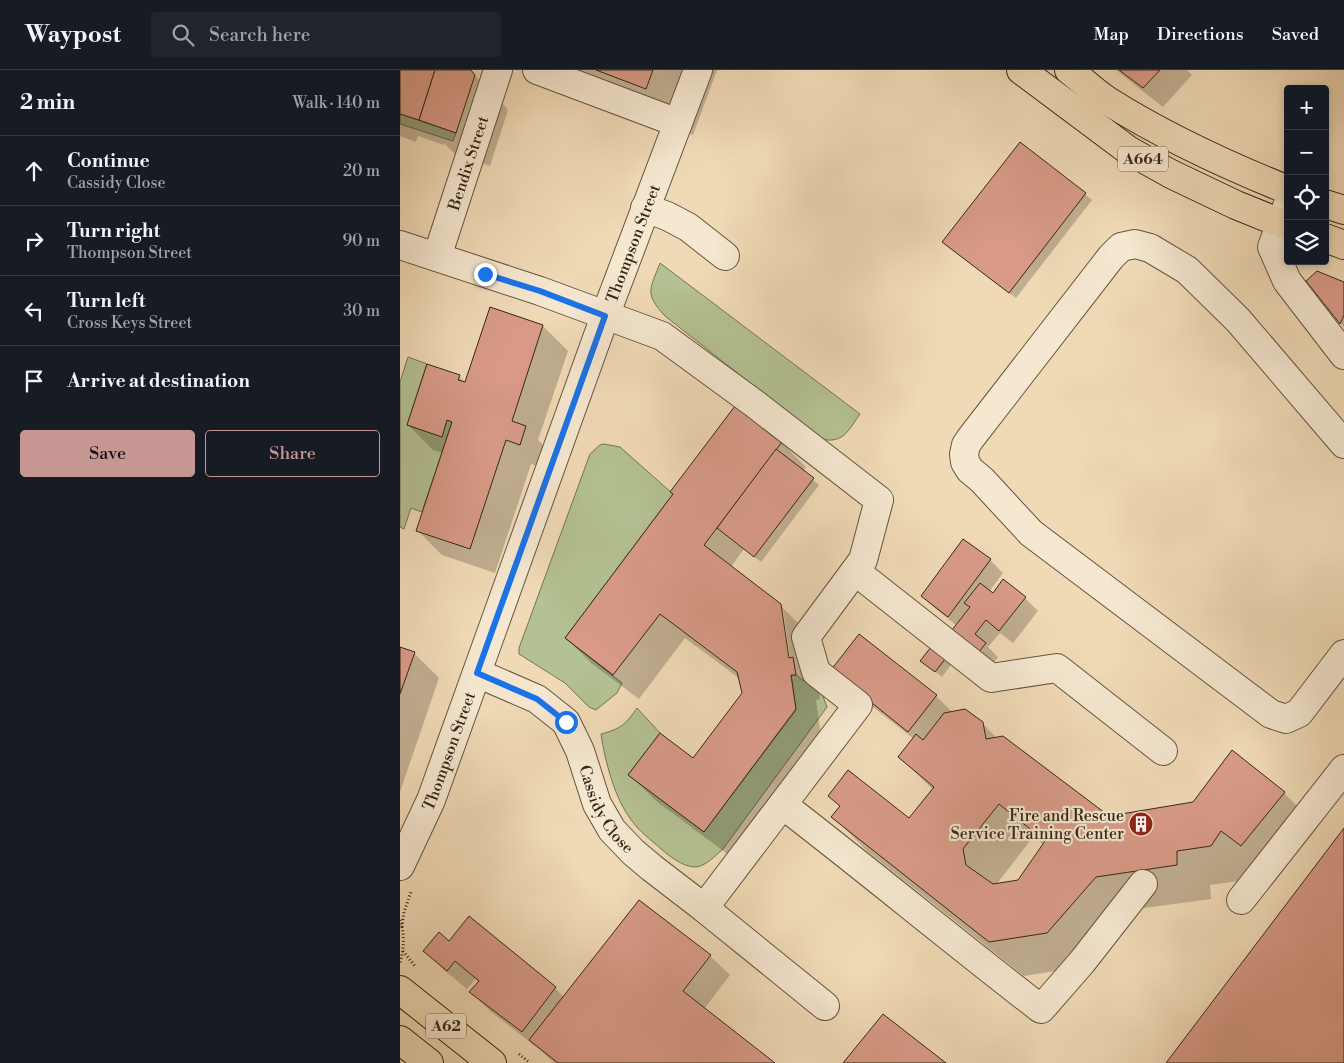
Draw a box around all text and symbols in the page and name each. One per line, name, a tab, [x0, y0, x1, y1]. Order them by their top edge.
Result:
search box	[151, 12, 501, 57]
text: Waypost	[25, 20, 121, 50]
icon: search	[169, 21, 197, 49]
text: Search here	[209, 23, 310, 47]
text: Map	[1093, 23, 1129, 46]
text: Directions	[1157, 23, 1244, 46]
text: Saved	[1272, 23, 1319, 46]
map controls	[1284, 85, 1329, 265]
button: +	[1284, 85, 1329, 130]
text: 2 min	[20, 90, 75, 116]
text: Walk · 140 m	[292, 93, 380, 113]
street label: Bendix Street	[444, 113, 493, 214]
button: −	[1284, 130, 1329, 175]
road number: A664	[1118, 146, 1168, 172]
text: Continue	[67, 149, 150, 173]
icon: ahead	[20, 157, 48, 185]
text: 20 m	[343, 161, 380, 181]
text: Cassidy Close	[67, 173, 166, 193]
button: locate	[1284, 175, 1329, 220]
street label: Thompson Street	[602, 181, 665, 306]
text: Turn right	[67, 219, 160, 243]
button: layers	[1284, 220, 1329, 265]
icon: right	[20, 227, 48, 255]
text: 90 m	[342, 231, 380, 251]
text: Thompson Street	[67, 243, 192, 263]
route end	[474, 263, 497, 286]
text: Turn left	[67, 289, 146, 313]
icon: left	[20, 297, 48, 325]
text: 30 m	[343, 301, 380, 321]
text: Cross Keys Street	[67, 313, 192, 333]
icon: arrive	[20, 367, 48, 395]
text: Arrive at destination	[67, 369, 250, 393]
button: Save	[20, 430, 195, 477]
button: Share	[205, 430, 380, 477]
street label: Thompson Street	[418, 689, 480, 814]
route start	[555, 711, 578, 734]
street label: Cassidy Close	[574, 763, 638, 858]
place label: Fire and Rescue Service Training Center	[951, 806, 1124, 844]
building icon: Fire and Rescue Service Training Center	[1128, 811, 1154, 837]
road number: A62	[426, 1014, 466, 1038]

